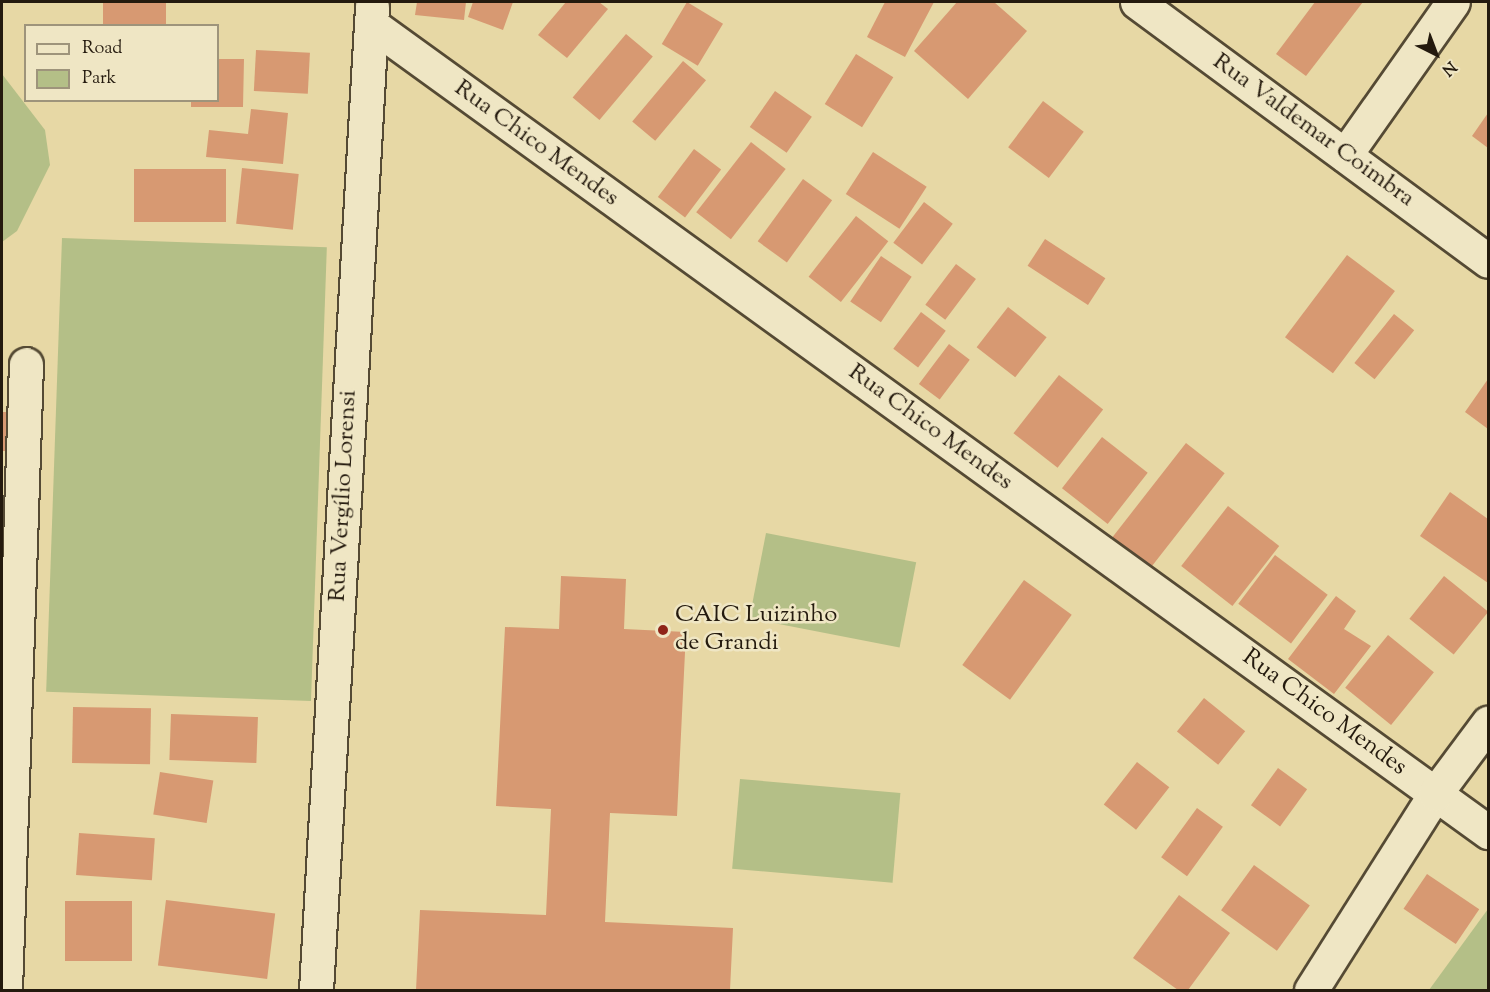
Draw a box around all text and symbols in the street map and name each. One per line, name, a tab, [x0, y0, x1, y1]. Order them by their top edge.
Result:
legend	[24, 24, 219, 102]
north arrow	[1406, 24, 1466, 84]
text: Road	[82, 36, 122, 62]
street label: Rua Valdemar Coimbra	[1206, 48, 1420, 214]
text: N	[1436, 55, 1461, 81]
text: Park	[82, 66, 116, 92]
street label: Rua Chico Mendes	[448, 75, 624, 213]
street label: Rua Chico Mendes	[842, 359, 1018, 497]
street label: Rua Vergílio Lorensi	[324, 389, 364, 603]
place label: CAIC Luizinho de Grandi	[675, 602, 837, 658]
marker: CAIC Luizinho de Grandi	[656, 623, 670, 637]
street label: Rua Chico Mendes	[1236, 644, 1412, 782]

